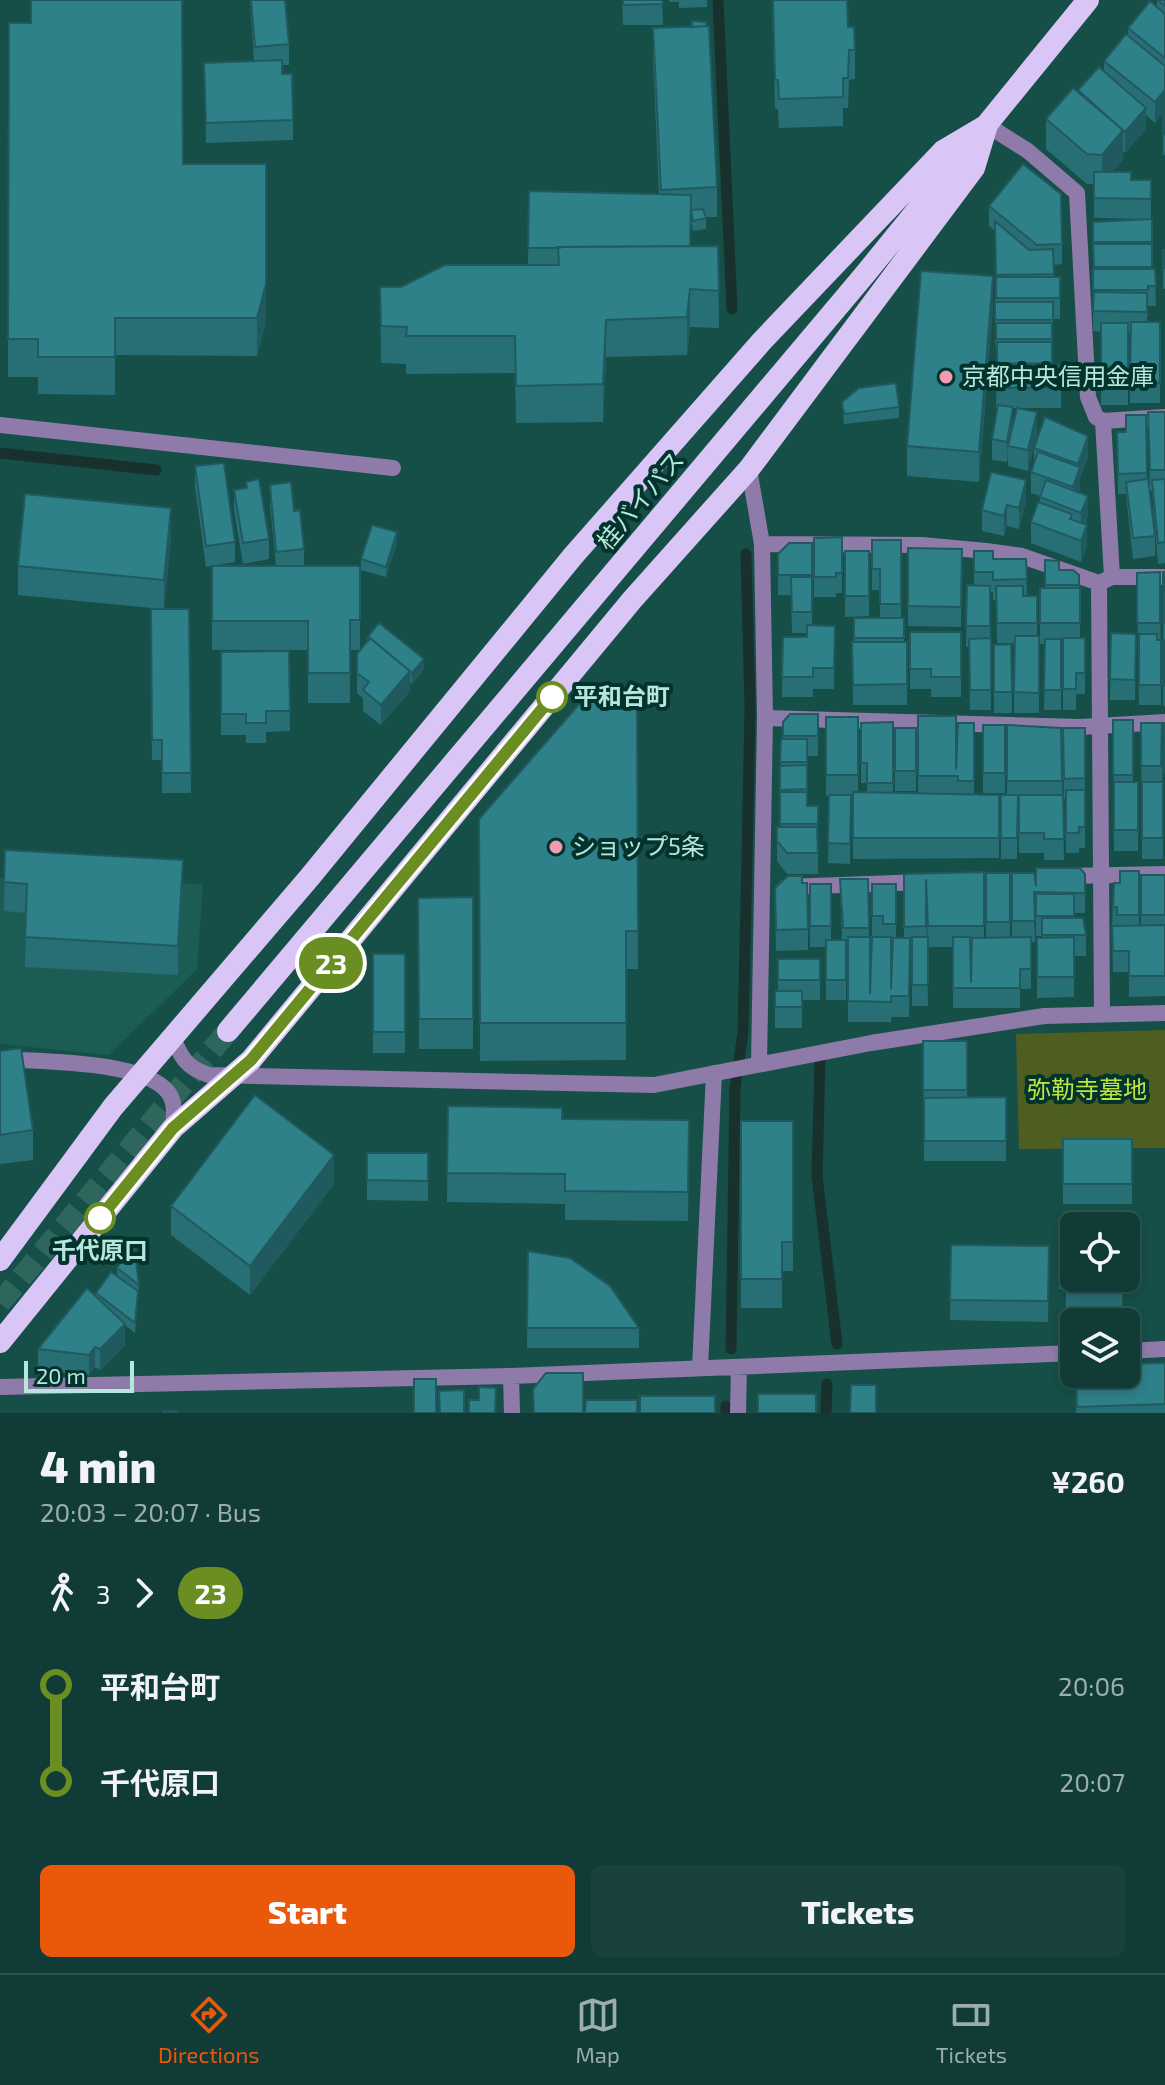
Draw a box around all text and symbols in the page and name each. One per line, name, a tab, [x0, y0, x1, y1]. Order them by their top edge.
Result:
place label: 京都中央信用金庫	[962, 361, 1154, 390]
marker: 京都中央信用金庫	[937, 368, 955, 386]
street label: 桂バイパス	[590, 445, 689, 555]
place label: 平和台町	[574, 681, 670, 710]
marker: 平和台町	[537, 682, 567, 712]
place label: ショップ5条	[572, 831, 705, 860]
marker: ショップ5条	[547, 838, 565, 856]
line badge: 23	[295, 937, 367, 989]
text: 23	[315, 946, 347, 980]
park label: 弥勒寺墓地	[1027, 1074, 1147, 1103]
marker: 千代原口	[85, 1203, 115, 1233]
map controls	[1060, 1212, 1140, 1388]
button: locate	[1060, 1212, 1140, 1292]
place label: 千代原口	[52, 1235, 148, 1264]
button: layers	[1060, 1308, 1140, 1388]
scale bar	[24, 1357, 134, 1393]
text: 20 m	[36, 1362, 86, 1388]
text: 4 min	[40, 1439, 157, 1492]
text: ¥260	[1051, 1463, 1125, 1499]
text: 20:03 – 20:07 · Bus	[40, 1496, 261, 1527]
icon: walk	[40, 1571, 84, 1615]
icon: forward	[122, 1571, 166, 1615]
text: 23	[194, 1576, 227, 1610]
text: 3	[96, 1578, 110, 1609]
text: 平和台町	[100, 1668, 220, 1704]
text: 20:06	[1058, 1670, 1125, 1701]
text: 千代原口	[100, 1764, 220, 1800]
text: 20:07	[1060, 1766, 1125, 1797]
button: Start	[40, 1865, 575, 1957]
button: Tickets	[591, 1865, 1125, 1957]
tab: Directions	[158, 1993, 259, 2067]
tab: Map	[576, 1993, 620, 2067]
tab: Tickets	[936, 1993, 1007, 2067]

